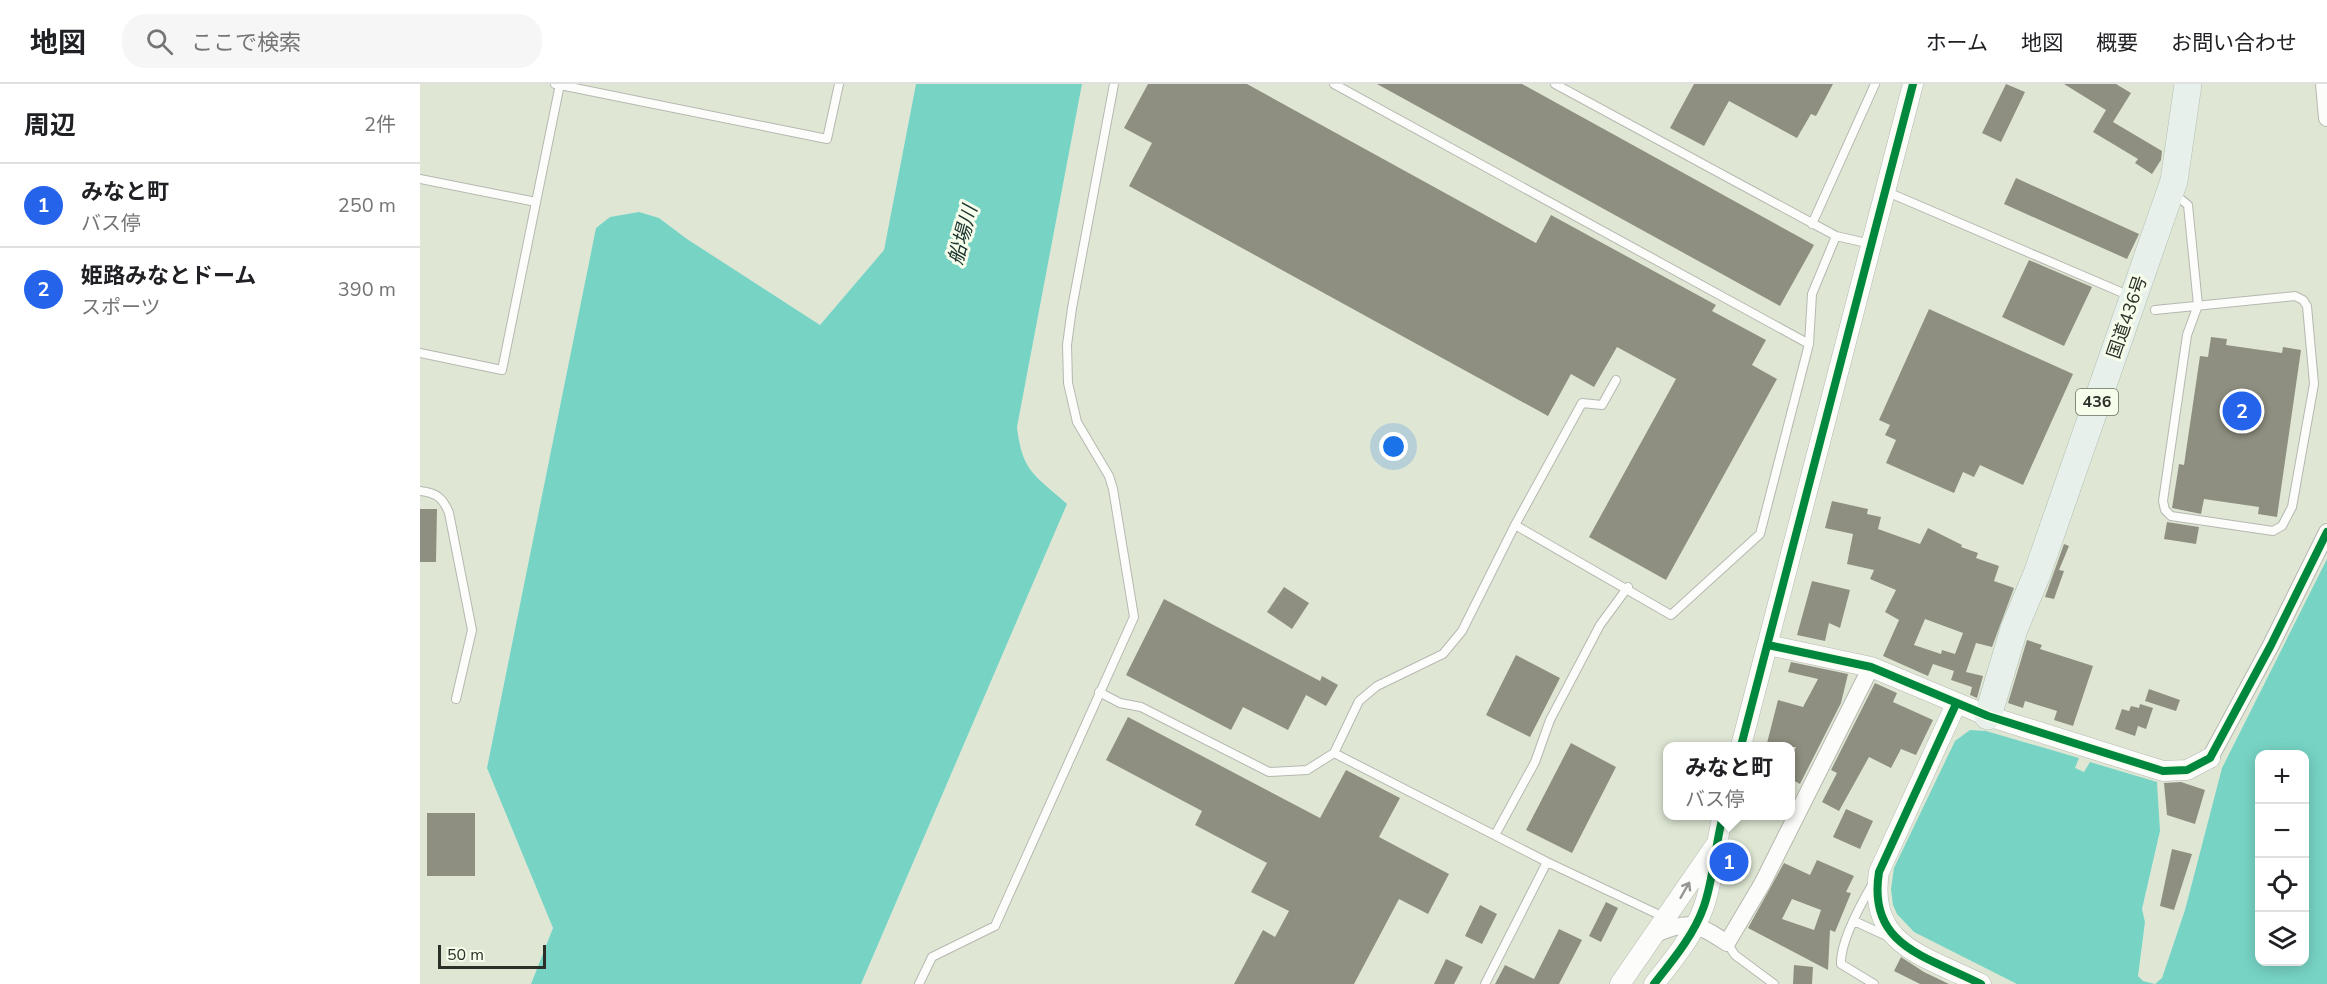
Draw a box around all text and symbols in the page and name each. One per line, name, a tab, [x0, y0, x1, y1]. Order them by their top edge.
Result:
search box	[122, 14, 542, 68]
text: 地図	[30, 24, 86, 62]
icon: search	[143, 25, 176, 58]
text: ここで検索	[191, 28, 301, 58]
text: ホーム	[1926, 29, 1988, 57]
text: 地図	[2021, 29, 2063, 57]
text: 概要	[2096, 29, 2138, 57]
text: お問い合わせ	[2171, 29, 2297, 57]
text: 周辺	[24, 108, 76, 143]
text: 2件	[364, 111, 396, 138]
text: みなと町	[81, 177, 169, 207]
text: 1	[38, 192, 50, 219]
text: 250 m	[338, 192, 396, 219]
water label: 船場川	[942, 201, 984, 267]
text: バス停	[81, 210, 141, 237]
text: 姫路みなとドーム	[81, 261, 256, 291]
street label: 国道436号	[2102, 272, 2152, 362]
text: 2	[38, 276, 50, 303]
text: 390 m	[338, 276, 396, 303]
text: スポーツ	[81, 294, 161, 321]
pin: 2	[2222, 388, 2262, 434]
road number: 436	[2076, 389, 2118, 415]
your location	[1379, 432, 1408, 461]
popup	[1663, 742, 1795, 820]
map controls	[2255, 750, 2309, 966]
button: +	[2255, 750, 2309, 804]
text: みなと町	[1685, 753, 1773, 783]
text: バス停	[1685, 786, 1745, 813]
button: −	[2255, 804, 2309, 858]
pin: 1	[1710, 840, 1748, 884]
button: locate	[2255, 858, 2309, 912]
one-way arrow	[1679, 882, 1691, 899]
button: layers	[2255, 912, 2309, 966]
scale bar	[438, 942, 546, 970]
text: 50 m	[447, 944, 484, 966]

